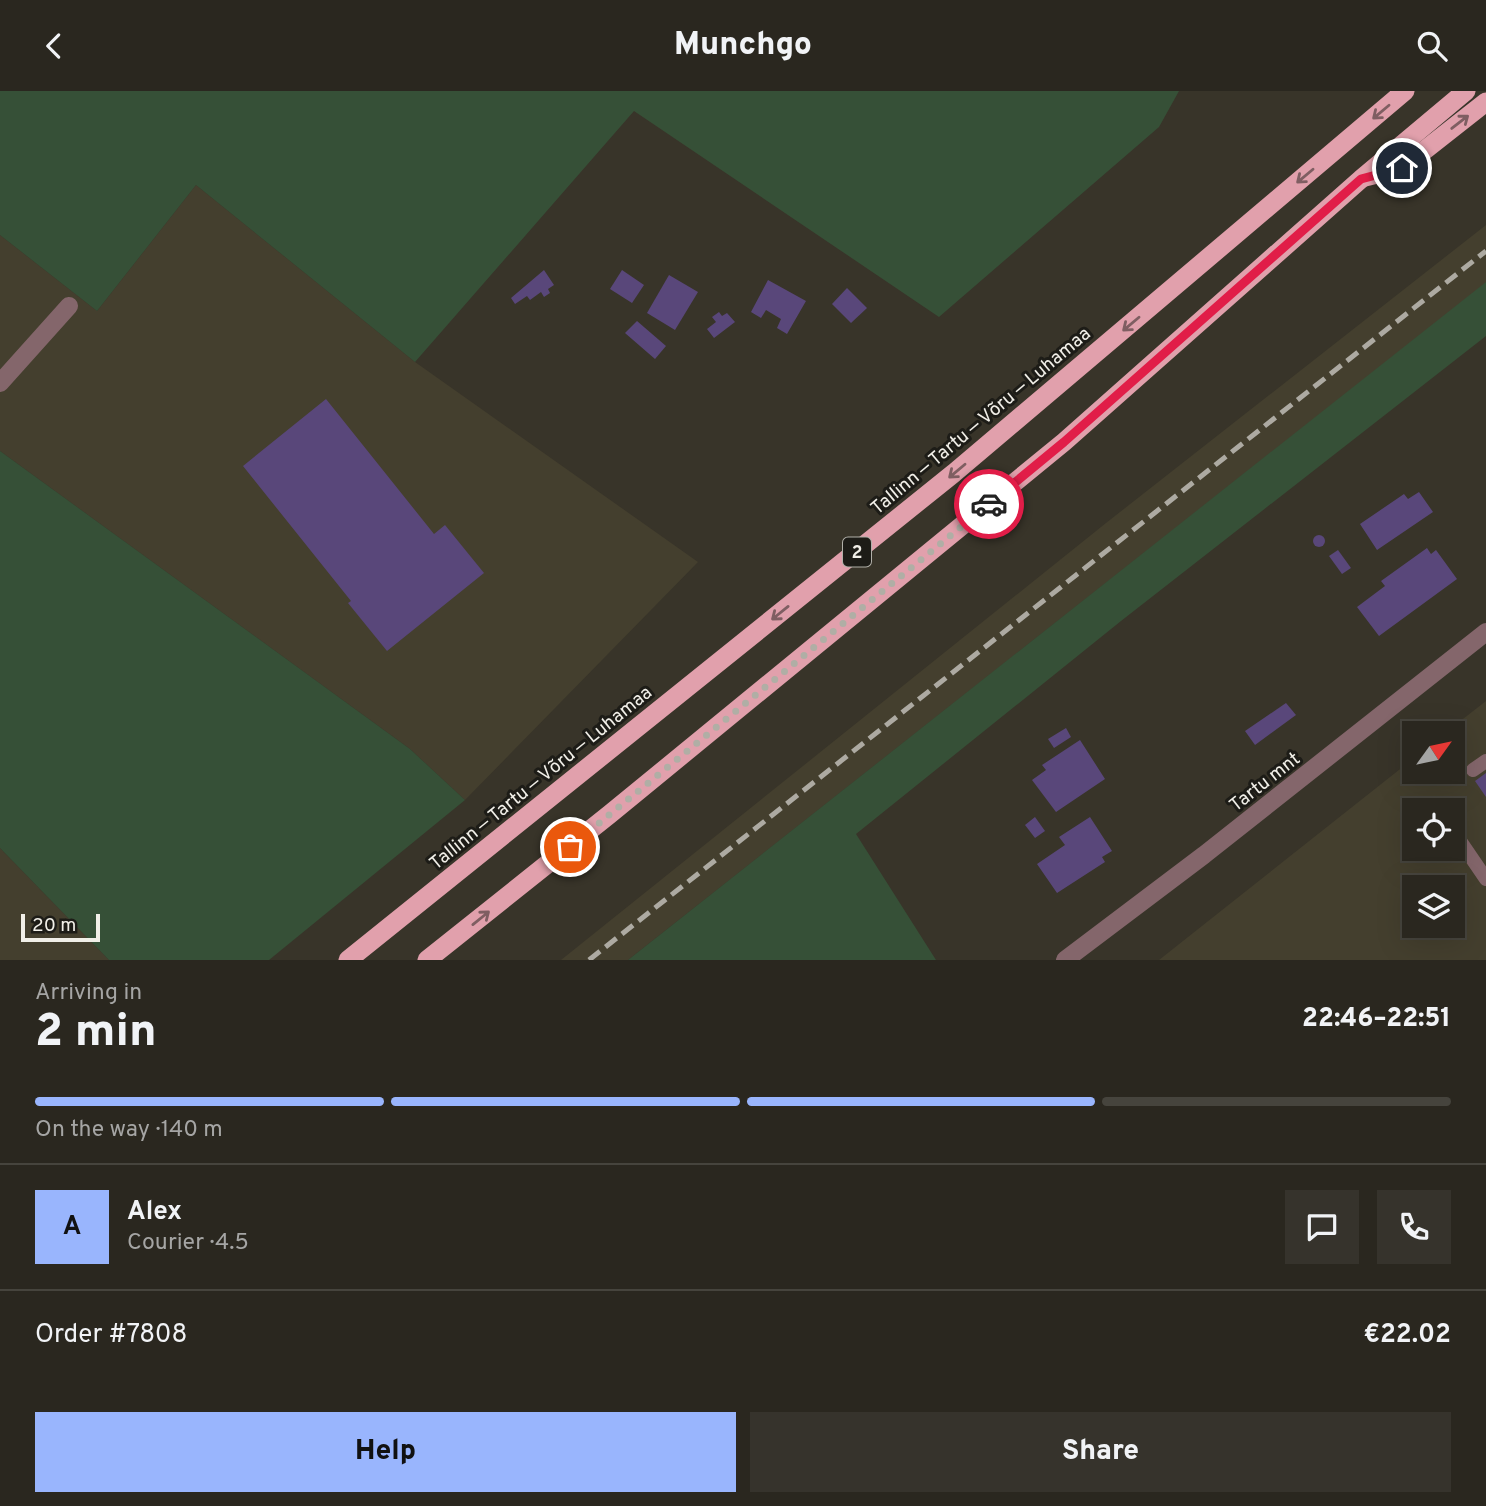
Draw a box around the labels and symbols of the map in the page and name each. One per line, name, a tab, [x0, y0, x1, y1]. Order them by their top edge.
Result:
one-way arrow	[1372, 104, 1390, 120]
one-way arrow	[1451, 114, 1469, 130]
pin	[1372, 138, 1432, 198]
one-way arrow	[1296, 168, 1314, 184]
one-way arrow	[1122, 315, 1140, 331]
street label: Tallinn — Tartu — Võru — Luhamaa	[866, 322, 1096, 521]
one-way arrow	[949, 463, 967, 478]
courier	[954, 469, 1024, 539]
road number: 2	[843, 538, 871, 567]
one-way arrow	[772, 605, 790, 621]
street label: Tallinn — Tartu — Võru — Luhamaa	[425, 681, 658, 876]
north arrow	[1402, 721, 1465, 784]
street label: Tartu mnt	[1225, 747, 1306, 818]
pin	[540, 817, 600, 877]
one-way arrow	[471, 910, 489, 925]
scale bar	[21, 911, 100, 943]

